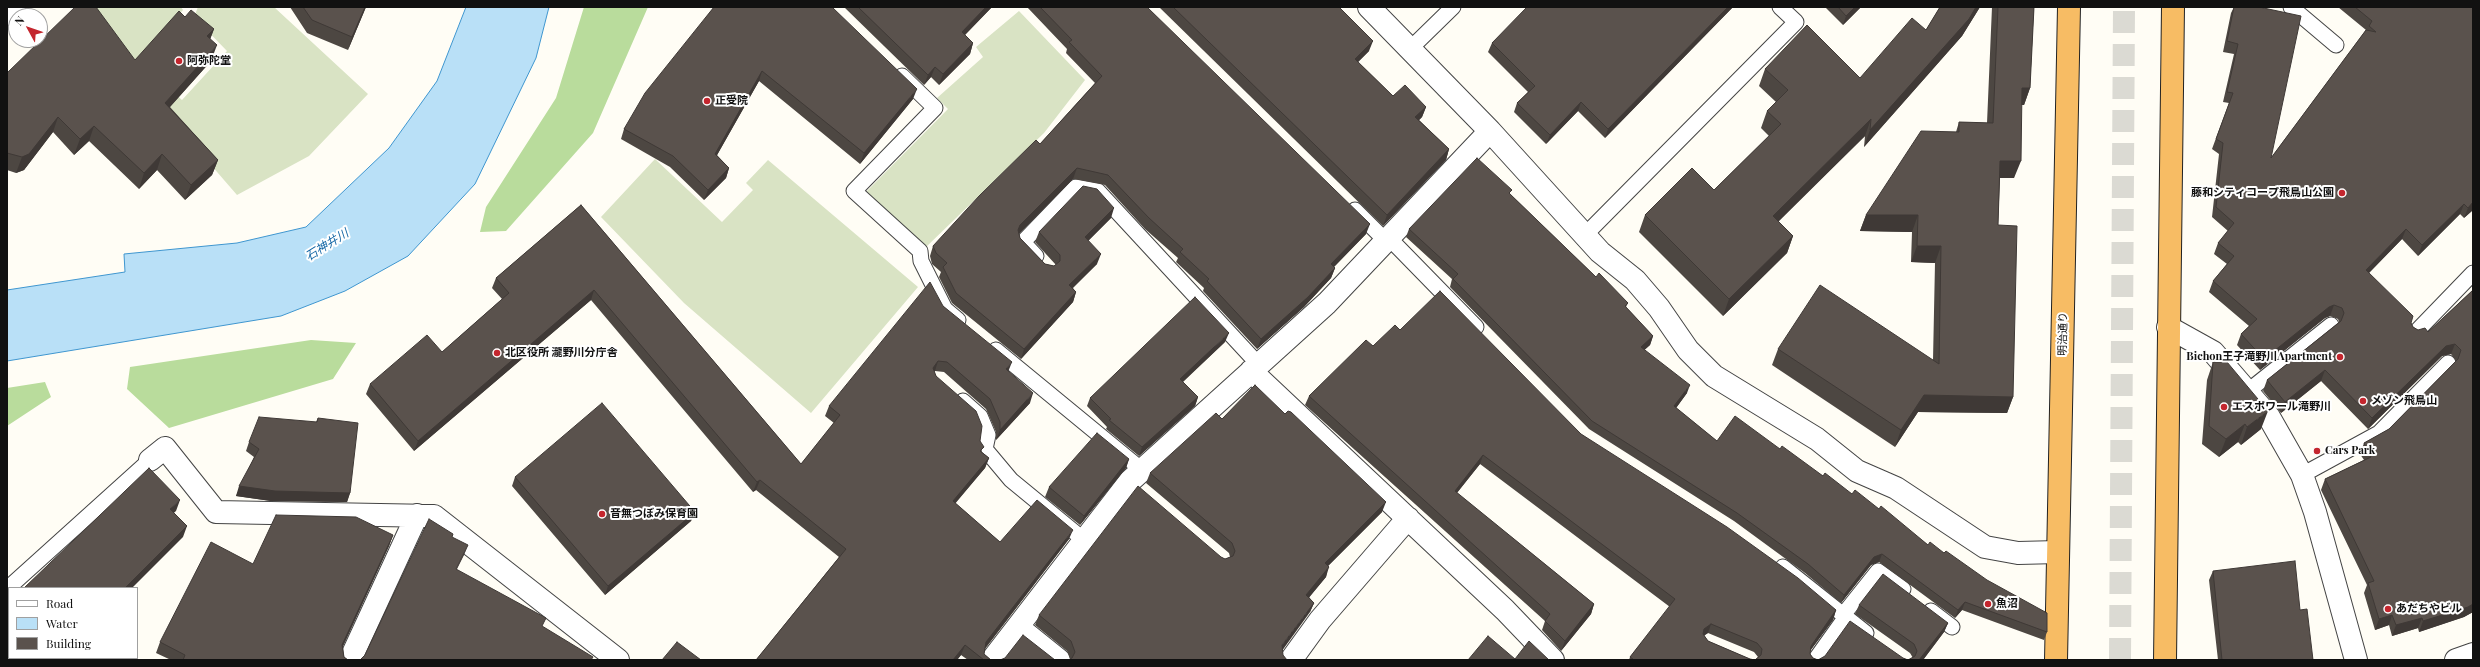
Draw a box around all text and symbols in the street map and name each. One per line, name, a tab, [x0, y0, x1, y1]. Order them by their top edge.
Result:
north arrow	[8, 8, 48, 48]
text: N	[11, 13, 27, 28]
place label: 阿弥陀堂	[187, 54, 231, 68]
marker: 阿弥陀堂	[174, 56, 184, 66]
place label: 正受院	[715, 94, 748, 108]
marker: 正受院	[702, 96, 712, 106]
place label: 藤和シティコープ飛鳥山公園	[2191, 186, 2334, 200]
marker: 藤和シティコープ飛鳥山公園	[2337, 188, 2347, 198]
water label: 石神井川	[303, 226, 351, 264]
street label: 明治通り	[2056, 312, 2070, 356]
place label: 北区役所 瀧野川分庁舎	[505, 346, 618, 360]
marker: 北区役所 瀧野川分庁舎	[492, 348, 502, 358]
place label: Bichon王子滝野川Apartment	[2186, 350, 2332, 364]
marker: Bichon王子滝野川Apartment	[2335, 352, 2345, 362]
place label: メゾン飛鳥山	[2371, 394, 2437, 408]
marker: メゾン飛鳥山	[2358, 396, 2368, 406]
place label: エスポワール滝野川	[2232, 400, 2331, 414]
marker: エスポワール滝野川	[2219, 402, 2229, 412]
place label: Cars Park	[2325, 444, 2375, 458]
marker: Cars Park	[2312, 446, 2322, 456]
place label: 音無つぼみ保育園	[610, 507, 698, 521]
marker: 音無つぼみ保育園	[597, 509, 607, 519]
legend	[8, 587, 138, 659]
text: Road	[46, 595, 73, 611]
place label: 魚沼	[1996, 597, 2018, 611]
marker: 魚沼	[1983, 599, 1993, 609]
place label: あだちやビル	[2396, 602, 2462, 616]
marker: あだちやビル	[2383, 604, 2393, 614]
text: Water	[46, 615, 78, 631]
text: Building	[46, 635, 91, 651]

